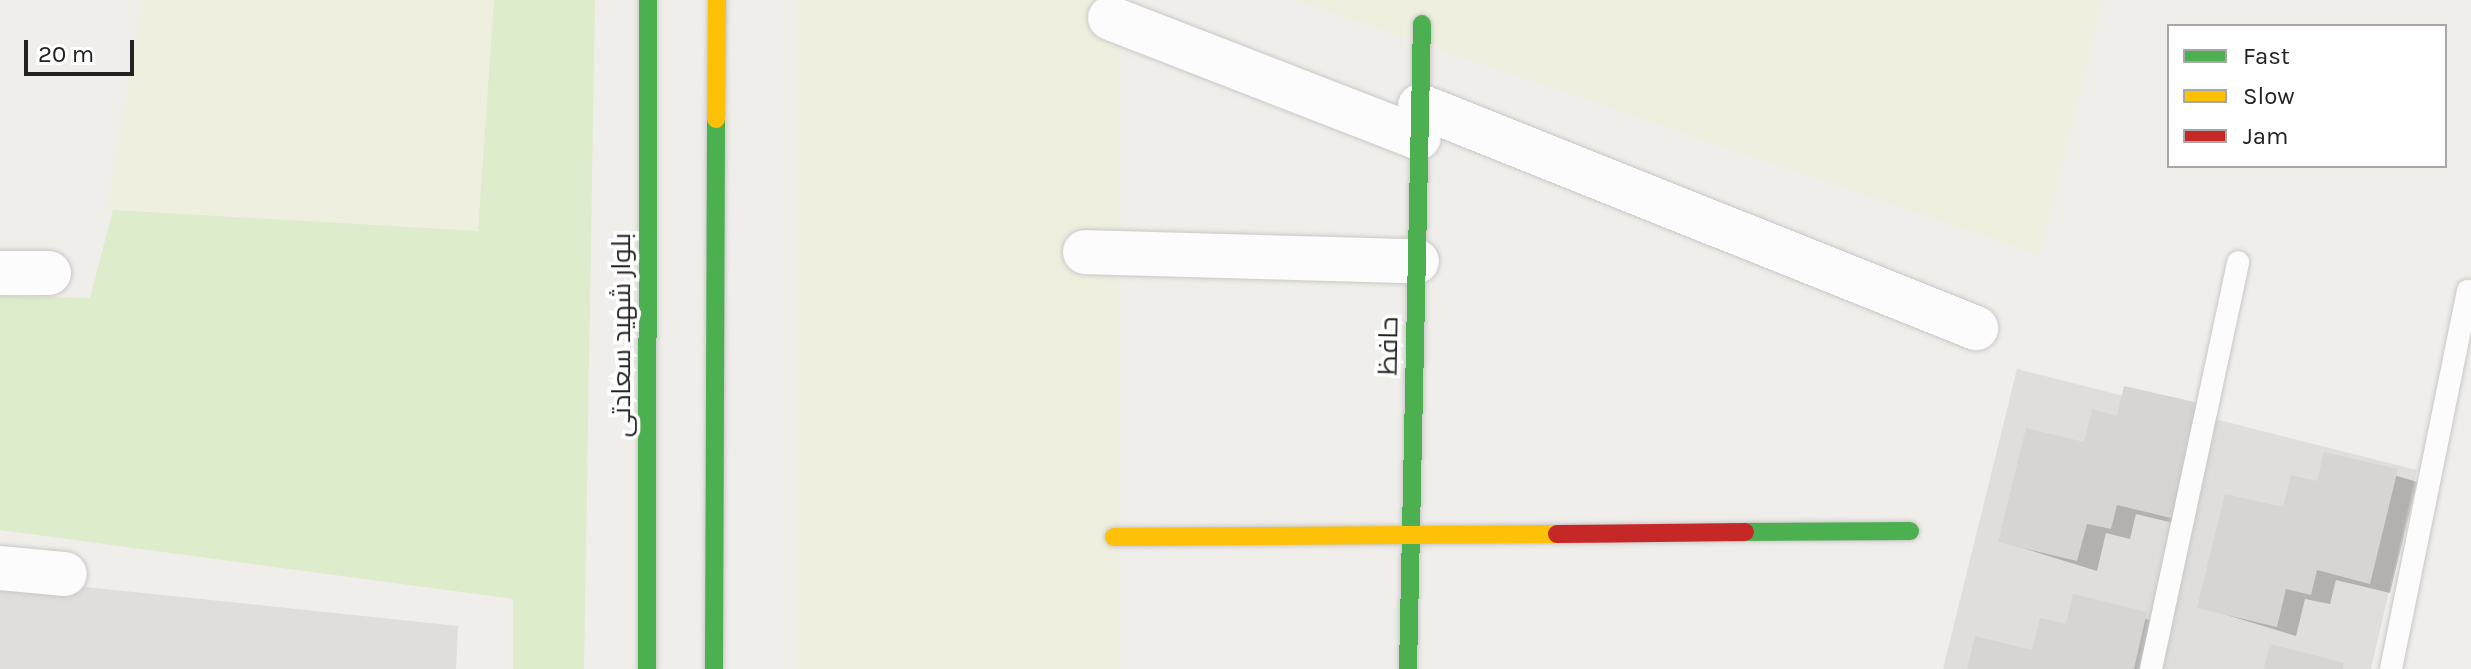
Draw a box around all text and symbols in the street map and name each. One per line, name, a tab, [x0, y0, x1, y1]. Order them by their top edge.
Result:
scale bar	[28, 24, 138, 74]
legend	[2167, 24, 2447, 168]
text: 20 m	[38, 40, 94, 68]
text: Fast	[2243, 42, 2290, 70]
text: Slow	[2243, 82, 2295, 110]
text: Jam	[2243, 122, 2288, 150]
street label: بلوار شهید سعادتی	[606, 233, 638, 437]
street label: حافظ	[1373, 316, 1405, 376]

